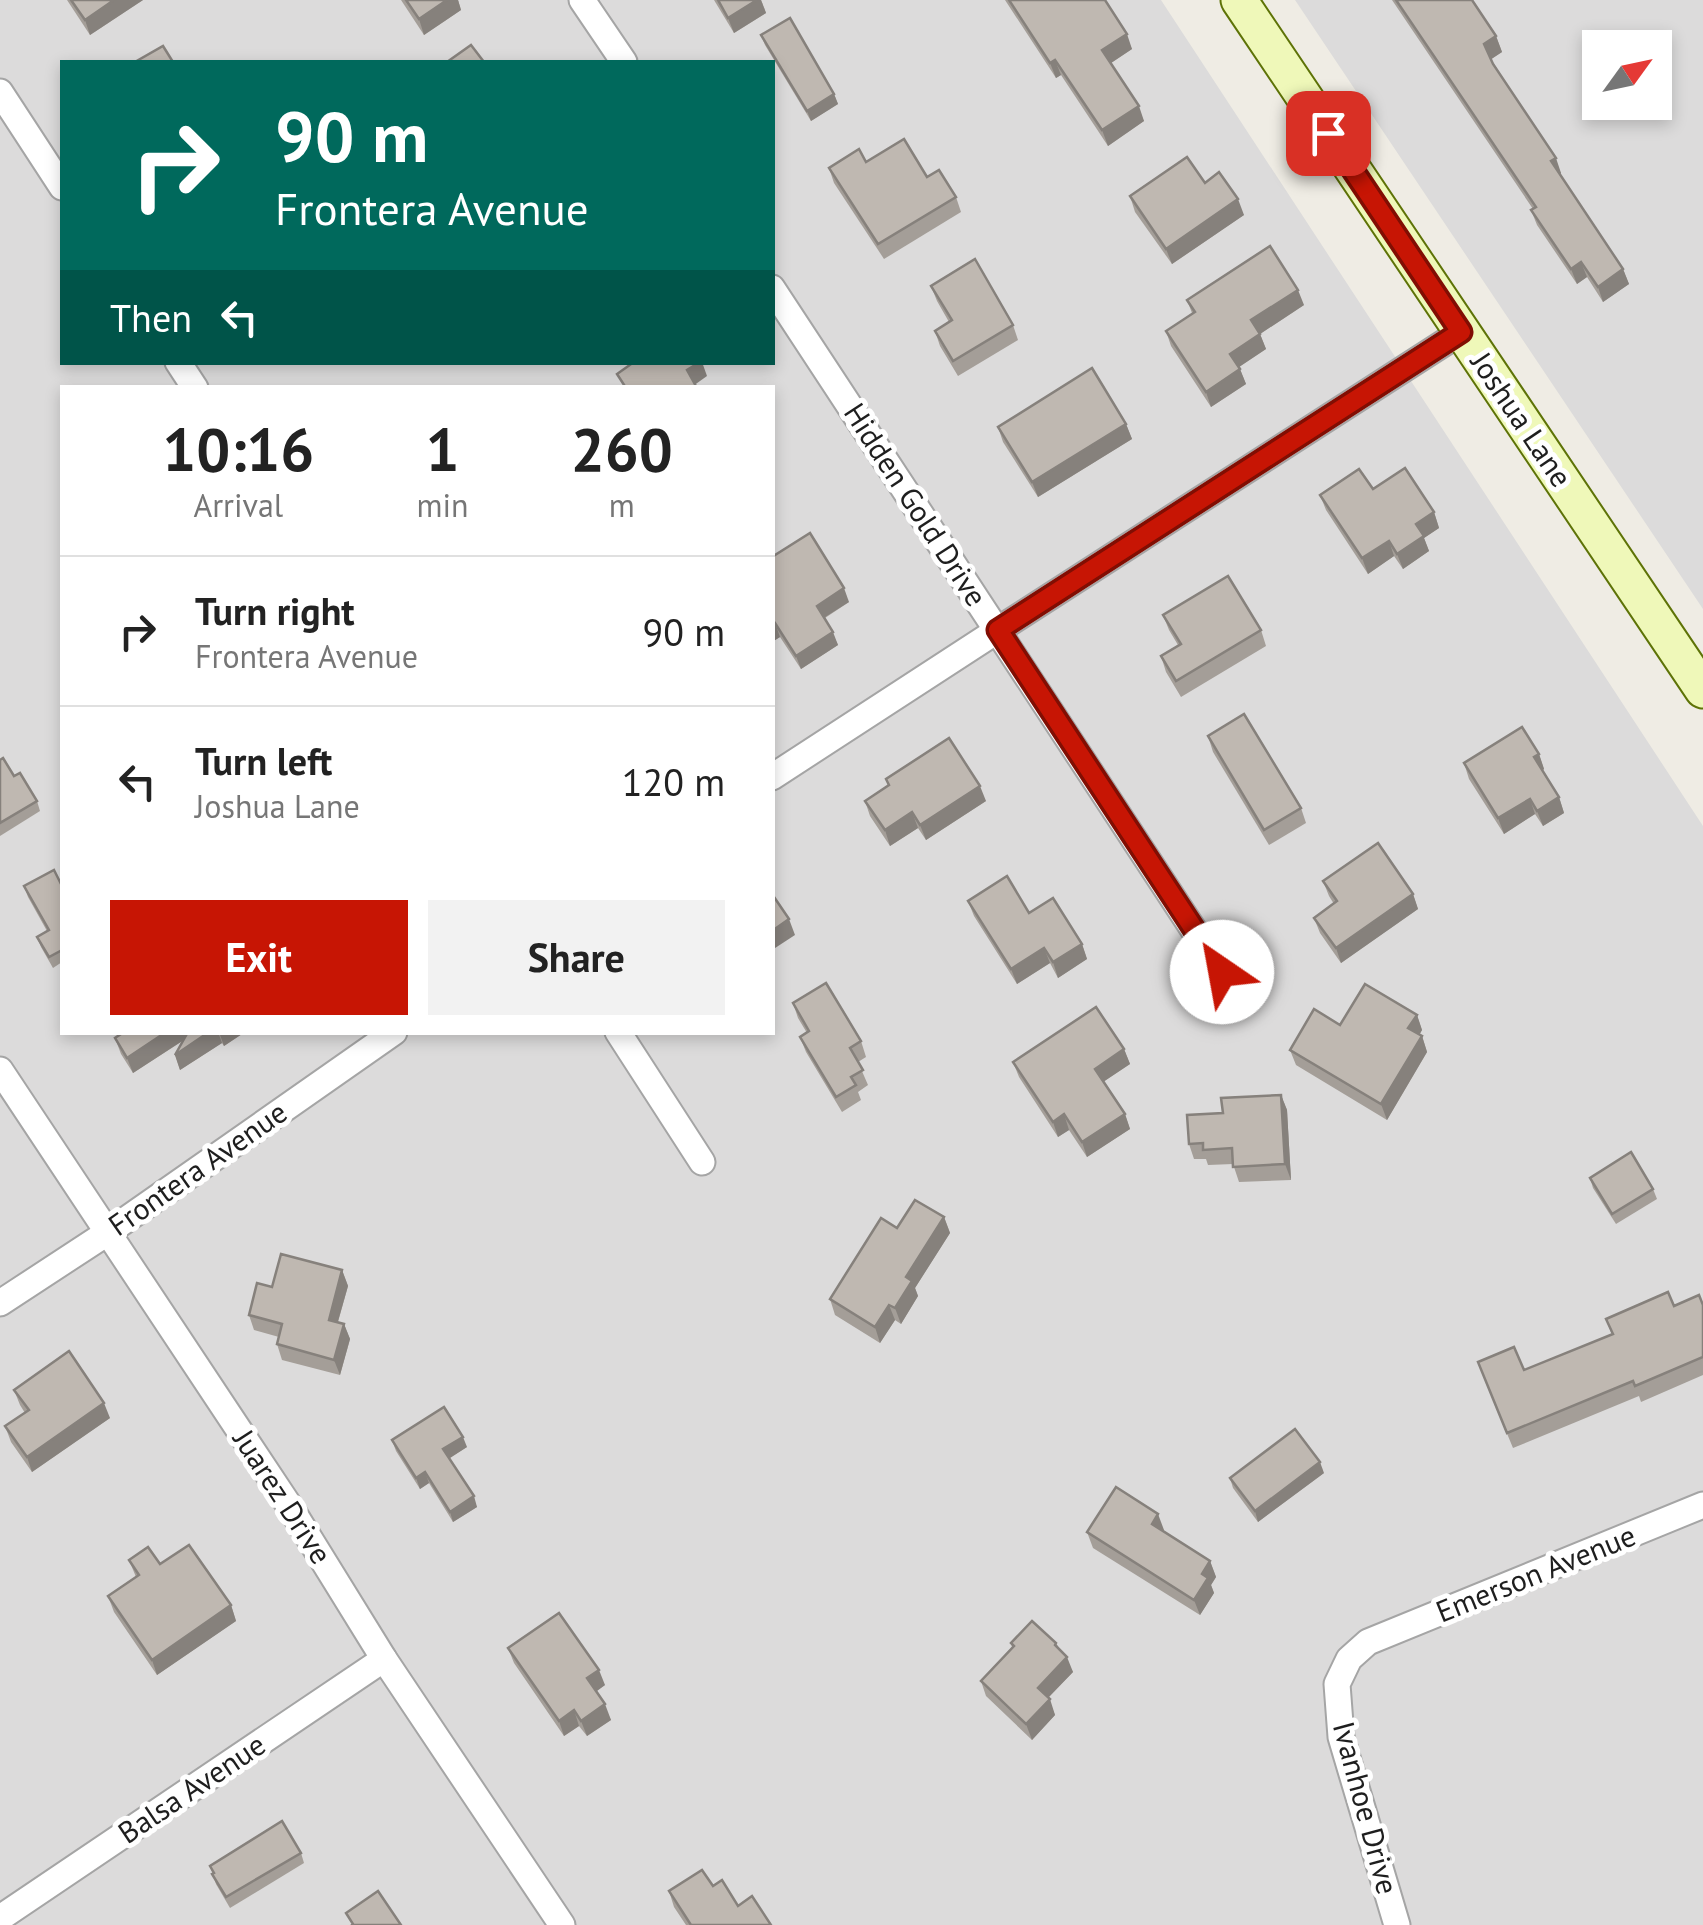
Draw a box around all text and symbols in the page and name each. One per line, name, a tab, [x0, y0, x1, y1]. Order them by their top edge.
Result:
north arrow	[1582, 30, 1672, 120]
map controls	[1582, 30, 1672, 120]
text: 90 m	[275, 91, 428, 181]
pin	[1286, 91, 1371, 176]
icon: right	[110, 100, 240, 230]
icon: arrive	[1301, 106, 1356, 161]
text: Frontera Avenue	[275, 179, 589, 237]
icon: left	[212, 290, 267, 345]
text: Then	[110, 293, 192, 342]
street label: Joshua Lane	[1462, 343, 1582, 494]
street label: Hidden Gold Drive	[836, 395, 997, 613]
text: 10:16	[162, 410, 314, 488]
text: 1	[426, 410, 460, 488]
text: 260	[571, 410, 673, 488]
text: Arrival	[193, 484, 283, 526]
text: min	[417, 484, 469, 526]
text: m	[609, 484, 635, 526]
text: Turn right	[195, 586, 355, 635]
icon: right	[110, 604, 165, 659]
text: 90 m	[643, 607, 725, 656]
text: Frontera Avenue	[195, 635, 418, 677]
text: Turn left	[195, 736, 332, 785]
icon: left	[110, 754, 165, 809]
text: 120 m	[622, 757, 725, 806]
text: Joshua Lane	[195, 785, 360, 827]
button: Exit	[110, 900, 408, 1015]
button: Share	[428, 900, 725, 1015]
position arrow	[1170, 920, 1274, 1024]
street label: Frontera Avenue	[100, 1092, 294, 1244]
street label: Juarez Drive	[224, 1420, 341, 1571]
street label: Emerson Avenue	[1430, 1515, 1641, 1630]
street label: Ivanhoe Drive	[1325, 1717, 1408, 1898]
street label: Balsa Avenue	[110, 1724, 272, 1851]

